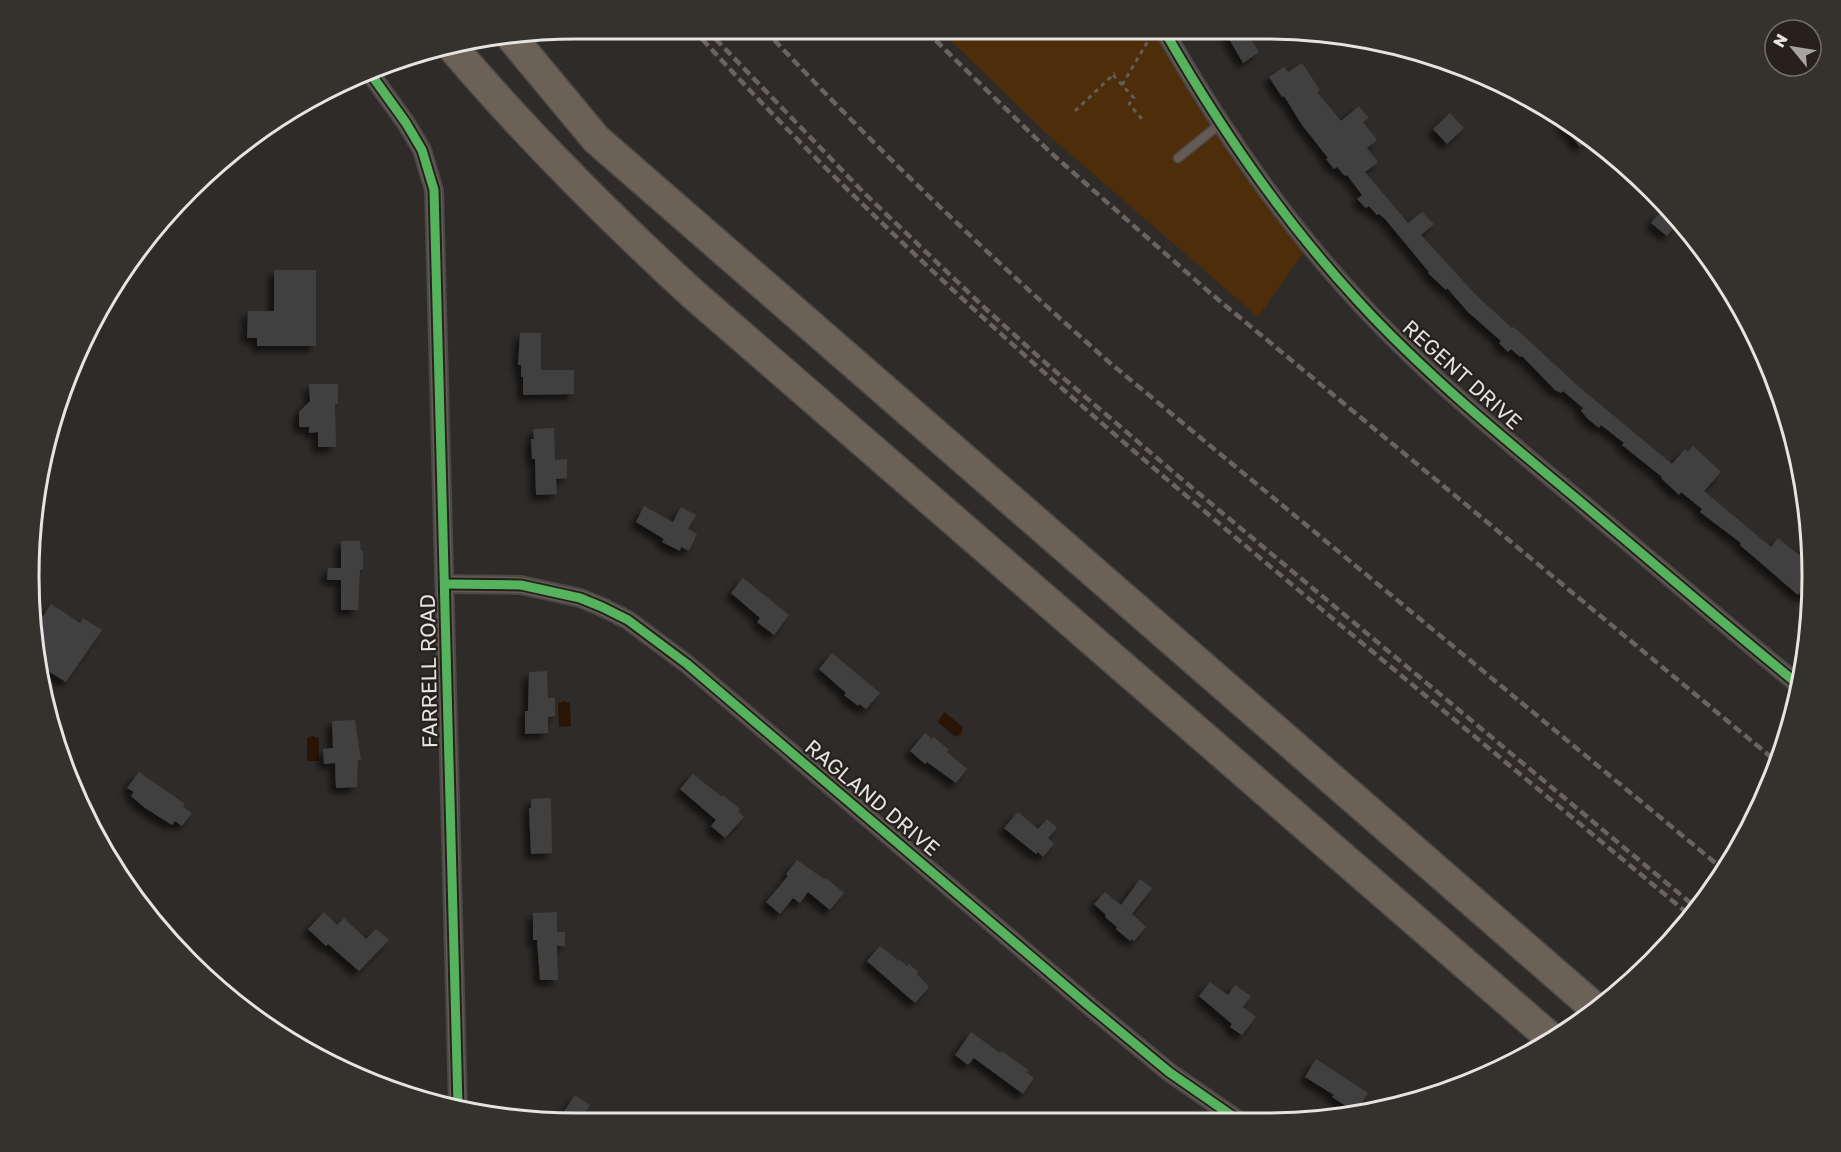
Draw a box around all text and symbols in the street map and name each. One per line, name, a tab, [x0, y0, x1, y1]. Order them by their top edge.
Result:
north arrow	[1763, 18, 1823, 78]
text: N	[1768, 30, 1792, 51]
street label: REGENT DRIVE	[1398, 314, 1528, 435]
street label: FARRELL ROAD	[414, 594, 442, 748]
street label: RAGLAND DRIVE	[800, 733, 945, 861]

